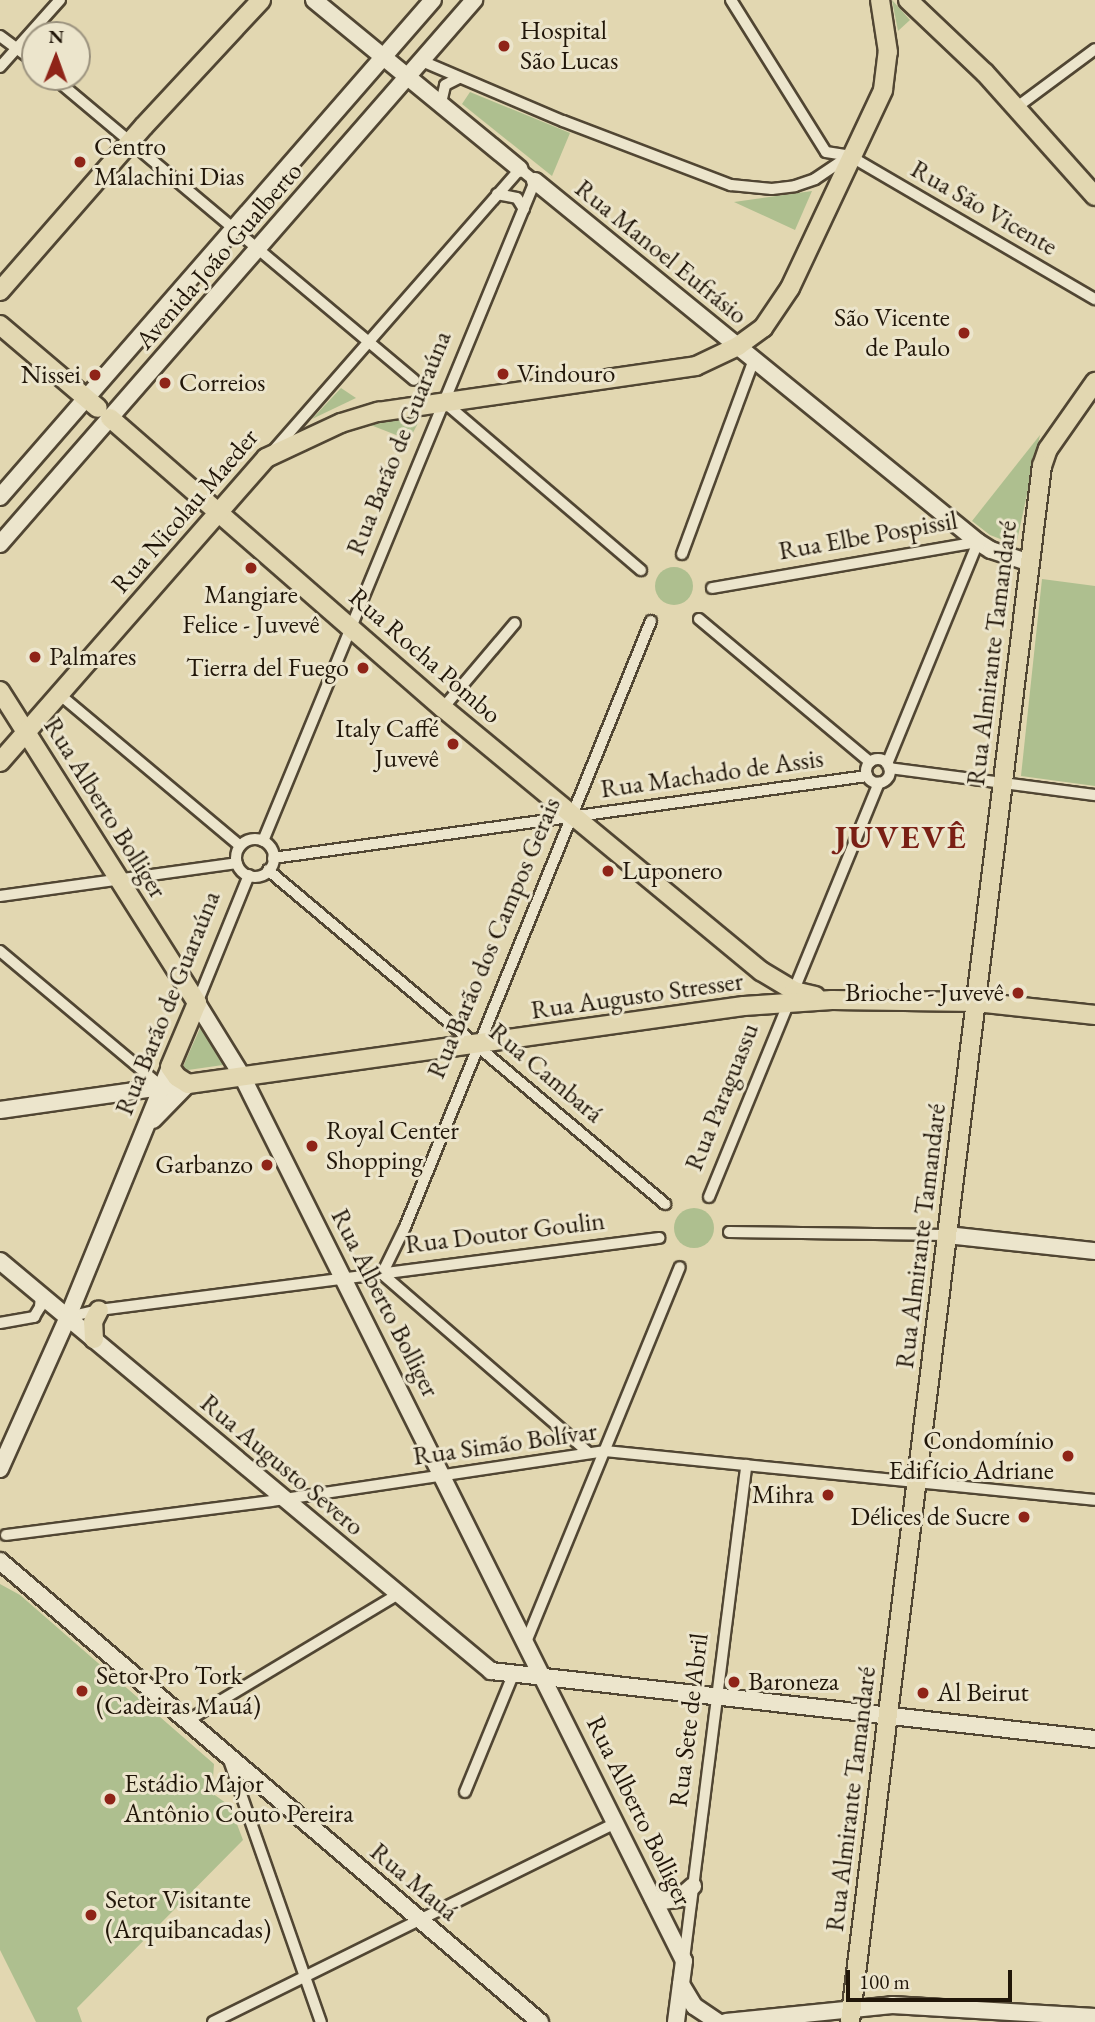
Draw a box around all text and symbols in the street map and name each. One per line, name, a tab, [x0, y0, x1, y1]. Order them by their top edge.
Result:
place label: Hospital São Lucas	[520, 15, 618, 76]
north arrow	[21, 21, 91, 91]
text: N	[48, 24, 64, 49]
marker: Hospital São Lucas	[494, 36, 514, 56]
place label: Centro Malachini Dias	[94, 131, 244, 192]
marker: Centro Malachini Dias	[72, 154, 88, 170]
street label: Rua São Vicente	[905, 154, 1063, 262]
street label: Avenida João Gualberto	[129, 156, 309, 356]
street label: Rua Manoel Eufrásio	[569, 173, 753, 331]
place label: São Vicente de Paulo	[834, 302, 950, 364]
marker: São Vicente de Paulo	[956, 325, 972, 341]
street label: Rua Barão de Guaraúna	[340, 326, 458, 560]
place label: Vindouro	[517, 358, 615, 390]
place label: Nissei	[21, 359, 81, 391]
marker: Vindouro	[495, 366, 511, 382]
marker: Nissei	[87, 367, 103, 383]
place label: Correios	[179, 367, 265, 399]
marker: Correios	[157, 375, 173, 391]
street label: Rua Nicolau Maeder	[105, 422, 265, 600]
street label: Rua Elbe Pospissil	[776, 505, 960, 567]
street label: Rua Almirante Tamandaré	[960, 519, 1024, 787]
marker: Mangiare Felice - Juvevê	[243, 560, 259, 576]
place label: Mangiare Felice - Juvevê	[182, 579, 320, 640]
street label: Rua Rocha Pombo	[343, 582, 507, 730]
place label: Palmares	[49, 641, 136, 673]
marker: Palmares	[27, 649, 43, 665]
place label: Tierra del Fuego	[186, 652, 349, 684]
marker: Tierra del Fuego	[355, 660, 371, 676]
street label: Rua Alberto Bolliger	[37, 712, 173, 904]
place label: Italy Caffé Juvevê	[336, 713, 439, 774]
marker: Italy Caffé Juvevê	[445, 736, 461, 752]
street label: Rua Machado de Assis	[599, 743, 825, 805]
street label: Rua Barão dos Campos Gerais	[421, 793, 567, 1083]
district label: JUVEVÊ	[835, 817, 967, 857]
place label: Luponero	[622, 855, 723, 887]
marker: Luponero	[600, 863, 616, 879]
street label: Rua Barão de Guaraúna	[109, 886, 227, 1120]
street label: Rua Augusto Stresser	[529, 966, 745, 1026]
place label: Brioche - Juvevê	[845, 977, 1004, 1009]
marker: Brioche - Juvevê	[1010, 985, 1026, 1001]
street label: Rua Cambará	[483, 1016, 609, 1130]
street label: Rua Paraguassu	[678, 1019, 766, 1175]
street label: Rua Almirante Tamandaré	[889, 1102, 953, 1370]
place label: Royal Center Shopping	[326, 1115, 459, 1176]
marker: Royal Center Shopping	[304, 1138, 320, 1154]
place label: Garbanzo	[155, 1149, 253, 1181]
marker: Garbanzo	[259, 1157, 275, 1173]
street label: Rua Alberto Bolliger	[324, 1204, 446, 1402]
street label: Rua Doutor Goulin	[403, 1205, 607, 1261]
street label: Rua Augusto Severo	[194, 1388, 370, 1542]
street label: Rua Simão Bolívar	[411, 1416, 599, 1472]
place label: Condomínio Edifício Adriane	[889, 1425, 1054, 1486]
marker: Condomínio Edifício Adriane	[1060, 1448, 1076, 1464]
place label: Mihra	[752, 1479, 814, 1511]
marker: Mihra	[820, 1487, 836, 1503]
place label: Délices de Sucre	[851, 1501, 1010, 1533]
marker: Délices de Sucre	[1016, 1509, 1032, 1525]
street label: Rua Sete de Abril	[663, 1631, 715, 1809]
place label: Setor Pro Tork (Cadeiras Mauá)	[96, 1660, 261, 1722]
street label: Rua Almirante Tamandaré	[819, 1665, 883, 1933]
place label: Baroneza	[748, 1666, 839, 1698]
marker: Baroneza	[726, 1674, 742, 1690]
place label: Al Beirut	[937, 1677, 1029, 1709]
marker: Setor Pro Tork (Cadeiras Mauá)	[74, 1683, 90, 1699]
marker: Al Beirut	[915, 1685, 931, 1701]
street label: Rua Alberto Bolliger	[580, 1711, 698, 1911]
place label: Estádio Major Antônio Couto Pereira	[124, 1768, 354, 1830]
marker: Estádio Major Antônio Couto Pereira	[102, 1791, 118, 1807]
street label: Rua Mauá	[364, 1836, 464, 1928]
place label: Setor Visitante (Arquibancadas)	[105, 1884, 271, 1946]
marker: Setor Visitante (Arquibancadas)	[83, 1907, 99, 1923]
scale bar	[850, 1955, 1016, 1999]
text: 100 m	[859, 1968, 910, 1995]

